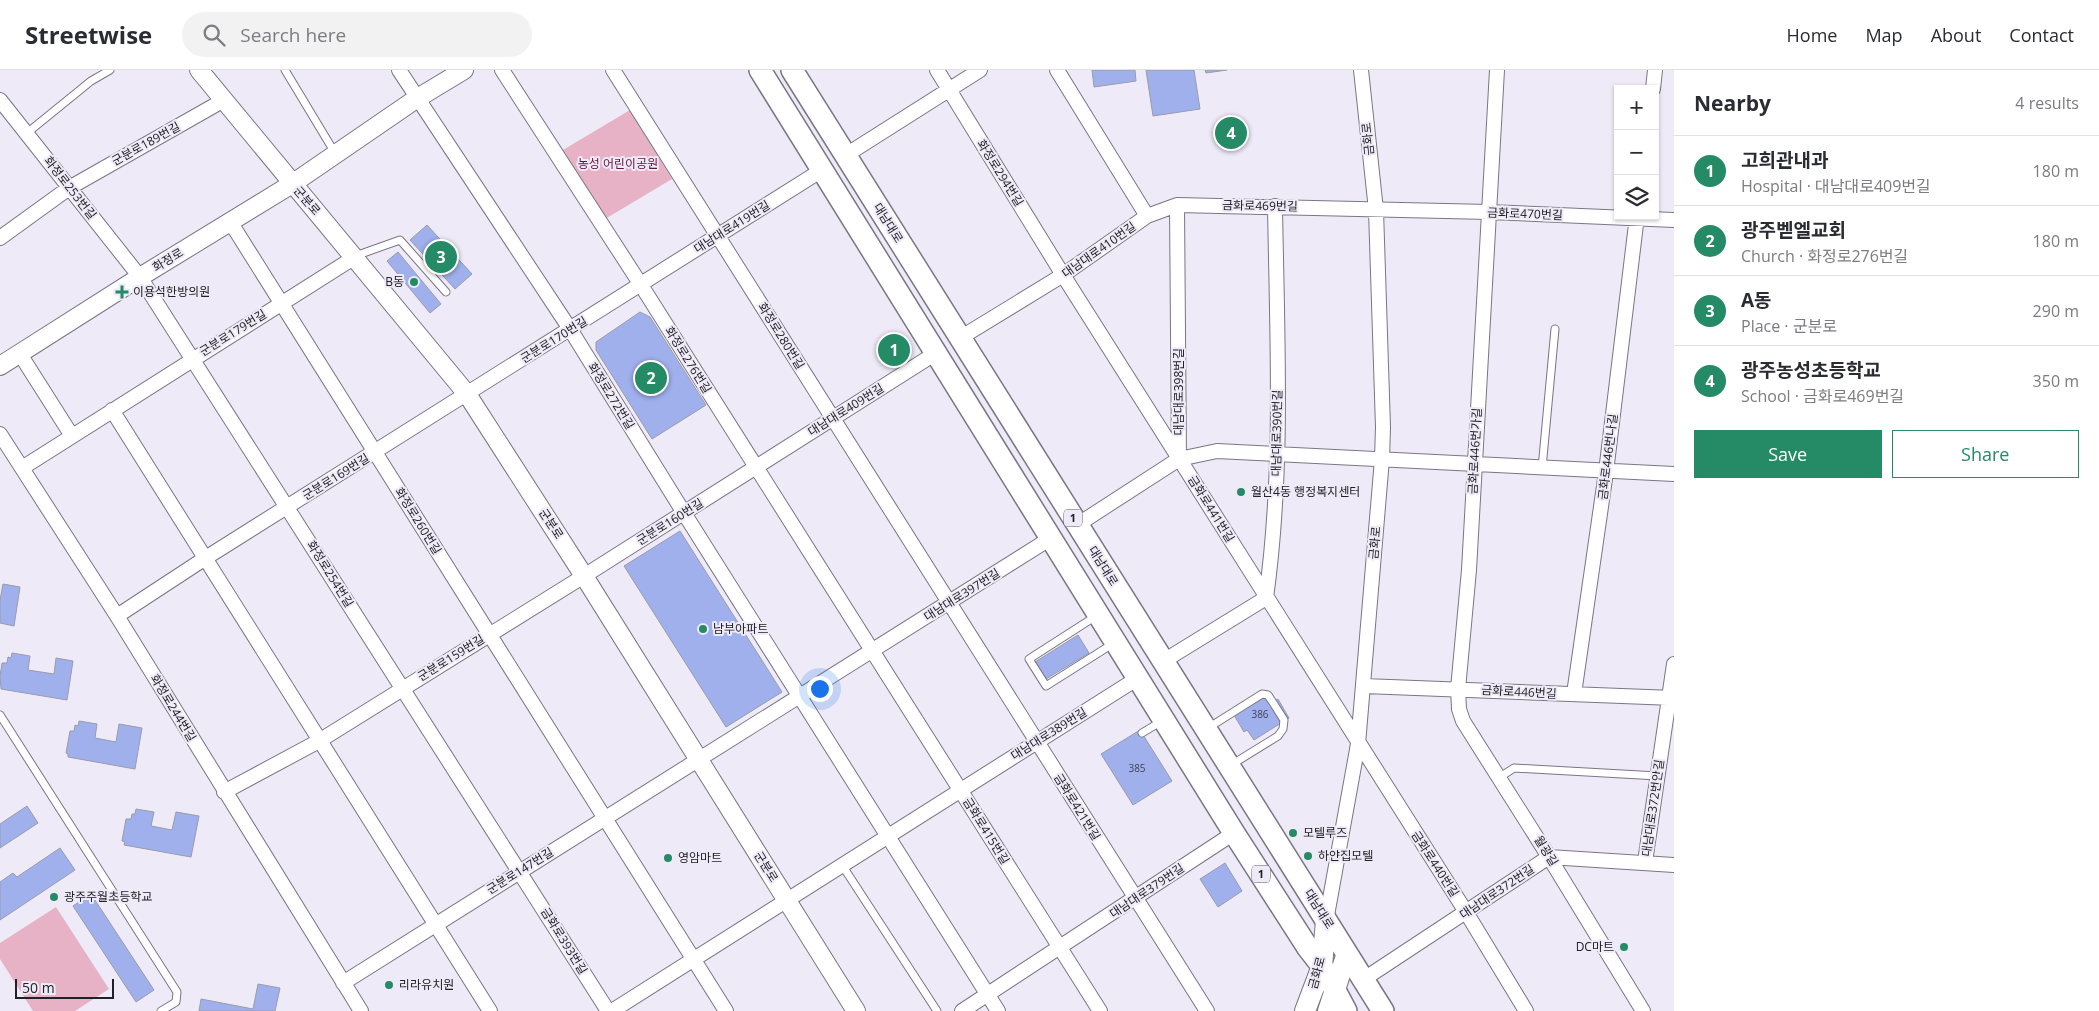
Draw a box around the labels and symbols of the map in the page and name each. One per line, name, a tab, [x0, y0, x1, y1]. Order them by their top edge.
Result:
pin: 4	[1215, 114, 1247, 152]
street label: 군분로189번길	[108, 118, 183, 169]
street label: 금화로	[1357, 122, 1378, 156]
street label: 화정로294번길	[973, 136, 1028, 209]
street label: 화정로253번길	[40, 153, 100, 223]
park label: 농성 어린이공원	[578, 155, 658, 172]
street label: 군분로	[290, 183, 325, 219]
street label: 대남대로419번길	[690, 196, 773, 257]
street label: 금화로469번길	[1222, 196, 1298, 215]
street label: 대남대로	[870, 200, 907, 246]
street label: 금화로470번길	[1487, 204, 1563, 223]
street label: 대남대로410번길	[1058, 218, 1139, 281]
pin: 3	[425, 238, 457, 276]
street label: 화정로	[149, 244, 186, 275]
place label: B동	[385, 273, 404, 290]
marker: B동	[408, 276, 420, 288]
place label: 이용석한방의원	[133, 283, 210, 300]
marker: 이용석한방의원	[115, 285, 129, 299]
street label: 화정로280번길	[754, 299, 809, 372]
street label: 군분로179번길	[196, 305, 269, 360]
street label: 군분로170번길	[517, 312, 590, 367]
street label: 화정로276번길	[661, 323, 716, 396]
pin: 1	[878, 331, 910, 369]
street label: 대남대로398번길	[1170, 349, 1187, 435]
street label: 화정로272번길	[584, 359, 639, 432]
pin: 2	[635, 359, 667, 397]
street label: 대남대로409번길	[804, 379, 887, 440]
street label: 대남대로390번길	[1267, 389, 1286, 477]
street label: 금화로446번가길	[1464, 407, 1485, 495]
street label: 금화로446번나길	[1594, 413, 1621, 501]
street label: 군분로169번길	[299, 449, 372, 504]
street label: 금화로441번길	[1184, 472, 1239, 545]
place label: 월산4동 행정복지센터	[1251, 483, 1360, 500]
street label: 화정로260번길	[391, 484, 446, 557]
marker: 월산4동 행정복지센터	[1235, 486, 1247, 498]
street label: 군분로160번길	[633, 494, 706, 549]
street label: 군분로	[535, 505, 568, 542]
road number: 1	[1064, 509, 1082, 526]
street label: 금화로	[1365, 526, 1384, 560]
street label: 화정로254번길	[303, 537, 358, 610]
street label: 대남대로	[1085, 543, 1122, 589]
street label: 대남대로397번길	[920, 564, 1003, 625]
place label: 남부아파트	[713, 620, 768, 637]
marker: 남부아파트	[697, 623, 709, 635]
street label: 군분로159번길	[414, 630, 487, 685]
street label: 화정로244번길	[147, 671, 200, 745]
your location	[807, 676, 833, 702]
street label: 금화로446번길	[1481, 681, 1557, 702]
street label: 대남대로389번길	[1007, 703, 1090, 764]
house number: 386	[1251, 707, 1269, 721]
street label: 대남대로372번안길	[1637, 758, 1668, 858]
house number: 385	[1128, 761, 1146, 775]
street label: 금화로421번길	[1050, 770, 1105, 843]
street label: 금화로415번길	[959, 794, 1014, 867]
place label: 모텔루즈	[1303, 824, 1347, 841]
marker: 모텔루즈	[1287, 827, 1299, 839]
street label: 금화로440번길	[1408, 827, 1463, 900]
street label: 월광길	[1530, 832, 1562, 869]
street label: 군분로147번길	[483, 843, 556, 898]
place label: 하얀집모텔	[1318, 847, 1373, 864]
street label: 군분로	[750, 848, 782, 885]
place label: 영암마트	[678, 849, 722, 866]
marker: 하얀집모텔	[1302, 850, 1314, 862]
marker: 영암마트	[662, 852, 674, 864]
street label: 대남대로379번길	[1106, 859, 1187, 922]
street label: 대남대로372번길	[1456, 860, 1537, 923]
road number: 1	[1252, 866, 1270, 882]
street label: 대남대로	[1301, 886, 1338, 932]
place label: 광주주월초등학교	[64, 888, 152, 905]
marker: 광주주월초등학교	[48, 891, 60, 903]
street label: 금화로393번길	[537, 904, 592, 977]
place label: DC마트	[1576, 938, 1614, 955]
marker: DC마트	[1618, 941, 1630, 953]
street label: 금화로	[1304, 955, 1329, 991]
scale bar	[15, 976, 114, 999]
place label: 리라유치원	[399, 976, 454, 993]
marker: 리라유치원	[383, 979, 395, 991]

